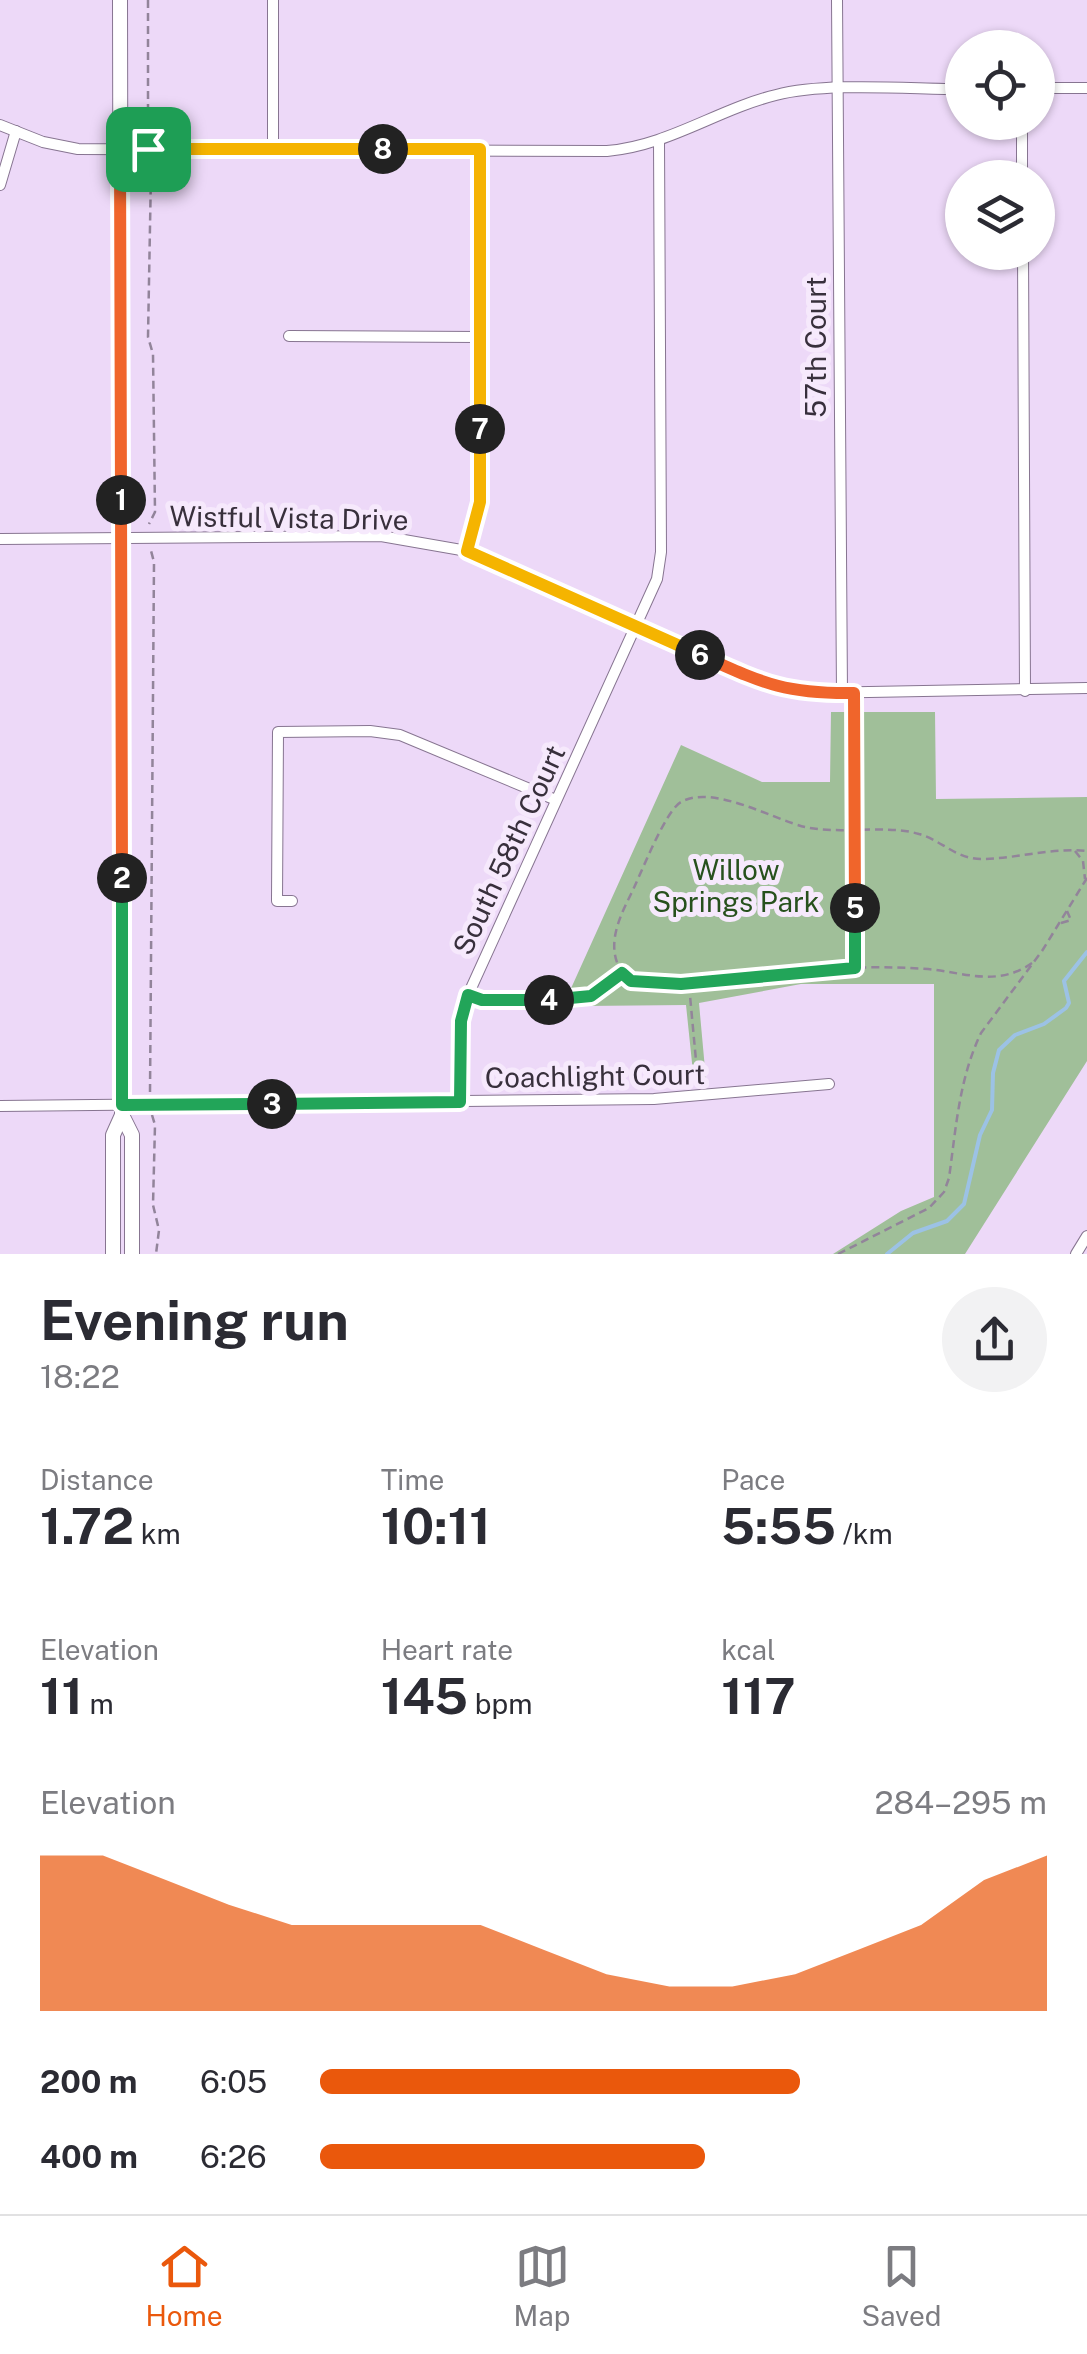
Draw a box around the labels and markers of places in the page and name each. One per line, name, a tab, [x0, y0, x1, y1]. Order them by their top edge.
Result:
pin	[106, 107, 191, 192]
pin: 8	[358, 124, 408, 174]
pin: 7	[455, 404, 505, 454]
pin: 1	[96, 475, 146, 525]
pin: 6	[675, 630, 725, 680]
pin: 2	[97, 853, 147, 903]
pin: 5	[830, 883, 880, 933]
pin: 4	[524, 975, 574, 1025]
pin: 3	[247, 1079, 297, 1129]

